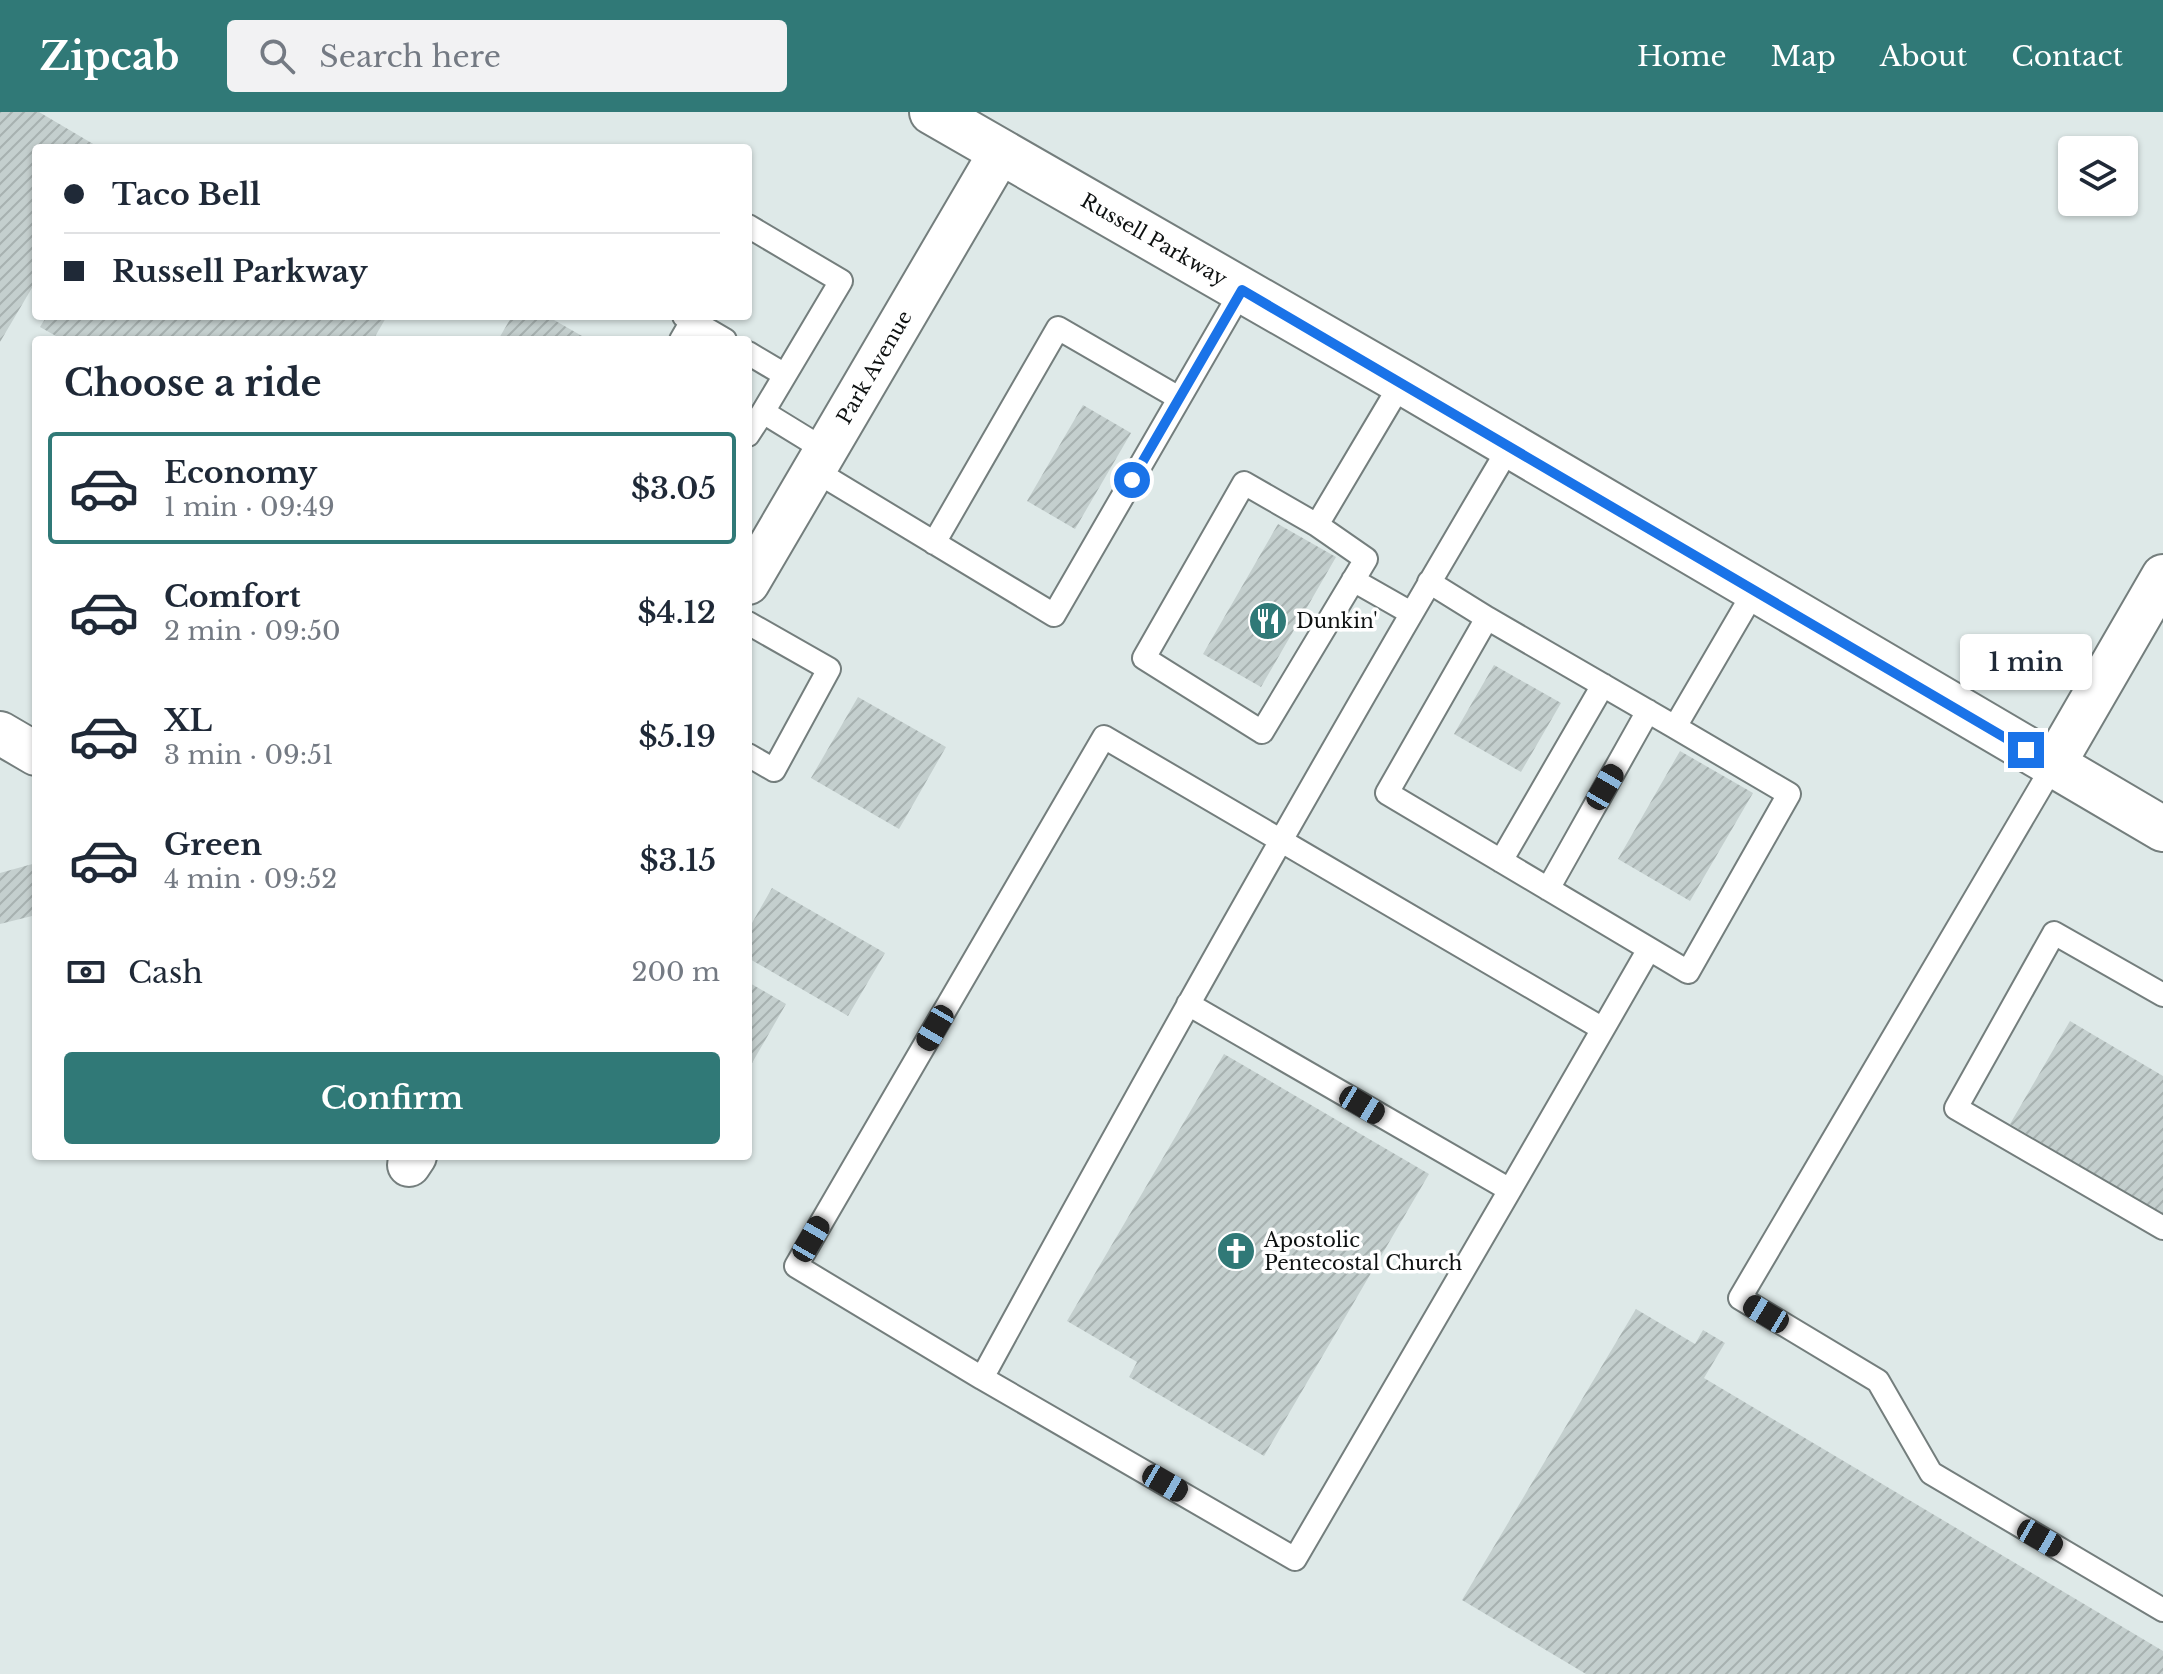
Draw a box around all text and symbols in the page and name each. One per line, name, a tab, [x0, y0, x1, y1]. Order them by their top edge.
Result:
search box	[227, 20, 787, 92]
text: Zipcab	[40, 33, 179, 80]
icon: search	[255, 34, 299, 78]
text: Search here	[319, 38, 501, 75]
text: Home	[1637, 39, 1727, 74]
text: Map	[1771, 39, 1836, 74]
text: About	[1880, 39, 1967, 74]
text: Contact	[2011, 39, 2123, 74]
map controls	[2058, 136, 2138, 216]
button: layers	[2058, 136, 2138, 216]
text: Taco Bell	[112, 176, 261, 213]
street label: Russell Parkway	[1077, 188, 1231, 291]
text: Russell Parkway	[112, 253, 368, 290]
street label: Park Avenue	[832, 306, 917, 428]
text: Choose a ride	[64, 361, 321, 406]
icon: car	[68, 452, 140, 524]
text: Economy	[164, 454, 317, 491]
route start	[1114, 462, 1150, 498]
text: $3.05	[631, 470, 716, 507]
text: 1 min · 09:49	[164, 491, 335, 523]
icon: car	[68, 576, 140, 648]
text: Comfort	[164, 578, 301, 615]
text: $4.12	[637, 594, 716, 631]
restaurant icon: Dunkin'	[1247, 600, 1289, 642]
place label: Dunkin'	[1296, 609, 1378, 633]
text: 2 min · 09:50	[164, 615, 341, 647]
callout: 1 min	[1960, 634, 2092, 690]
text: 1 min	[1989, 646, 2063, 678]
icon: car	[68, 700, 140, 772]
text: XL	[164, 702, 212, 739]
text: $5.19	[638, 718, 716, 755]
route end	[2008, 732, 2044, 768]
text: 3 min · 09:51	[164, 739, 334, 771]
car	[1583, 760, 1627, 814]
icon: car	[68, 824, 140, 896]
text: Green	[164, 826, 262, 863]
text: $3.15	[639, 842, 716, 879]
text: 4 min · 09:52	[164, 863, 337, 895]
icon: cash	[64, 950, 108, 994]
text: Cash	[128, 954, 203, 991]
text: 200 m	[631, 956, 720, 988]
car	[913, 1001, 957, 1055]
button: Confirm	[64, 1052, 720, 1144]
car	[1335, 1082, 1389, 1128]
car	[789, 1212, 833, 1266]
place label: Apostolic Pentecostal Church	[1263, 1228, 1462, 1275]
church icon: Apostolic Pentecostal Church	[1215, 1230, 1257, 1272]
car	[1739, 1291, 1793, 1337]
car	[1138, 1461, 1192, 1505]
car	[2013, 1516, 2067, 1560]

